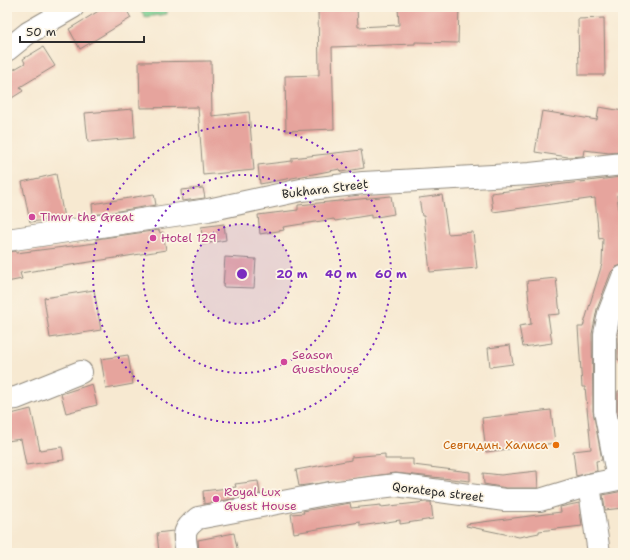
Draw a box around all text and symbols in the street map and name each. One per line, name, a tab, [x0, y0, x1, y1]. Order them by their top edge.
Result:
scale bar	[20, 18, 144, 44]
text: 50 m	[26, 24, 56, 40]
street label: Bukhara Street	[281, 176, 369, 202]
place label: Timur the Great	[40, 209, 134, 225]
marker: Timur the Great	[27, 212, 37, 222]
place label: Hotel 129	[161, 230, 217, 246]
marker: Hotel 129	[148, 233, 158, 243]
text: 20 m	[276, 266, 308, 282]
text: 40 m	[325, 266, 357, 282]
text: 60 m	[375, 266, 407, 282]
centre of rings	[235, 267, 249, 281]
place label: Season Guesthouse	[292, 347, 359, 377]
marker: Season Guesthouse	[279, 357, 289, 367]
place label: Севгидин. Халиса	[443, 437, 549, 453]
marker: Севгидин. Халиса	[551, 440, 561, 450]
street label: Qoratepa street	[391, 478, 485, 506]
place label: Royal Lux Guest House	[224, 484, 297, 514]
marker: Royal Lux Guest House	[211, 494, 221, 504]

